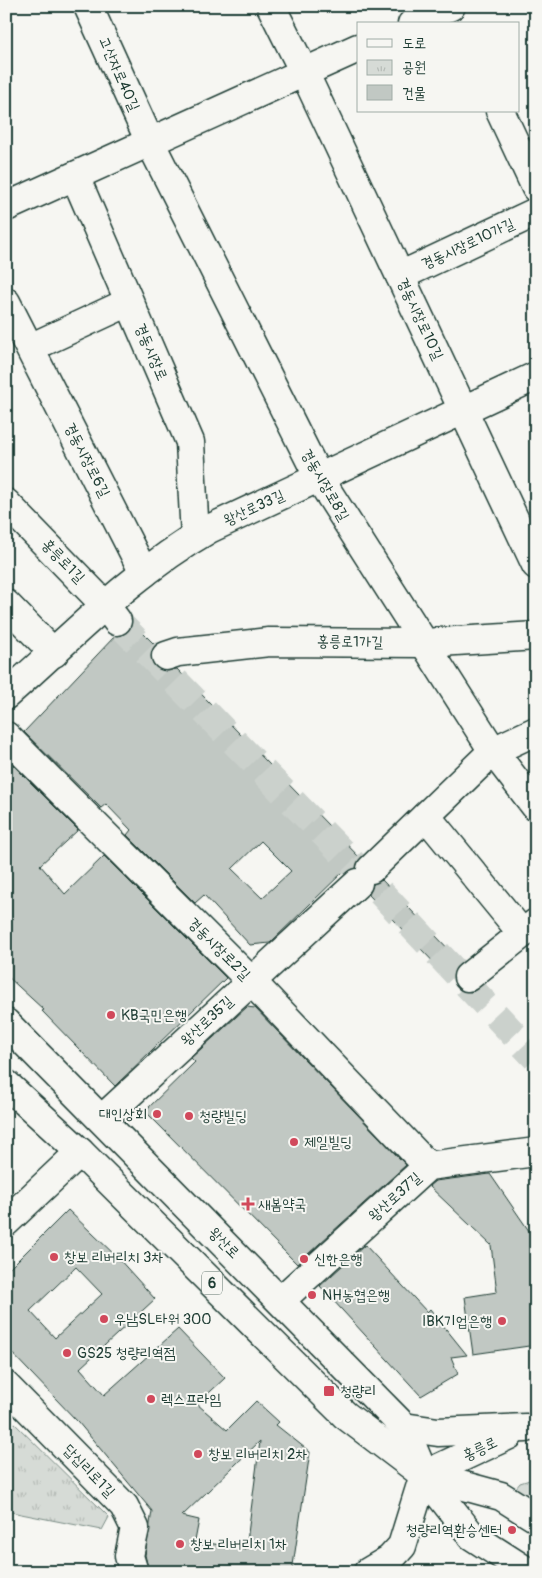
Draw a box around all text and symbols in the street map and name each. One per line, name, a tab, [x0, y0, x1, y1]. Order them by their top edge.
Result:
legend	[357, 22, 520, 112]
street label: 고산자로40길	[94, 34, 144, 114]
text: 도로	[402, 34, 426, 53]
text: 공원	[402, 58, 426, 77]
text: 건물	[402, 84, 426, 103]
street label: 경동시장로10가길	[418, 214, 518, 274]
street label: 경동시장로10길	[393, 275, 447, 363]
street label: 경동시장로	[130, 321, 172, 383]
street label: 경동시장로6길	[60, 420, 114, 500]
street label: 경동시장로8길	[297, 446, 353, 524]
street label: 왕산로33길	[221, 486, 287, 530]
street label: 홍릉로1길	[37, 535, 89, 587]
street label: 홍릉로1가길	[317, 632, 383, 652]
street label: 경동시장로2길	[184, 914, 254, 984]
street label: 왕산로35길	[177, 992, 237, 1050]
place label: KB국민은행	[121, 1006, 187, 1025]
marker: KB국민은행	[105, 1009, 117, 1021]
place label: 대인상회	[99, 1105, 147, 1124]
place label: 청량빌딩	[199, 1107, 247, 1126]
marker: 대인상회	[151, 1108, 163, 1120]
marker: 청량빌딩	[183, 1110, 195, 1122]
place label: 제일빌딩	[304, 1133, 352, 1152]
marker: 제일빌딩	[288, 1136, 300, 1148]
street label: 왕산로37길	[365, 1168, 425, 1226]
place label: 새봄약국	[258, 1195, 306, 1214]
marker: 새봄약국	[242, 1198, 254, 1210]
street label: 왕산로	[204, 1223, 244, 1263]
place label: 창보 리버리치 3차	[64, 1248, 163, 1267]
place label: 신한은행	[314, 1250, 362, 1269]
marker: 창보 리버리치 3차	[48, 1251, 60, 1263]
marker: 신한은행	[298, 1253, 310, 1265]
road number: 6	[202, 1272, 222, 1295]
place label: NH농협은행	[322, 1286, 390, 1305]
marker: NH농협은행	[306, 1289, 318, 1301]
place label: 우남SL타워 300	[114, 1310, 212, 1329]
place label: IBK기업은행	[422, 1312, 492, 1331]
marker: 우남SL타워 300	[98, 1313, 110, 1325]
marker: IBK기업은행	[496, 1315, 508, 1327]
place label: GS25 청량리역점	[77, 1344, 176, 1363]
marker: GS25 청량리역점	[61, 1347, 73, 1359]
place label: 청량리	[340, 1382, 376, 1401]
marker: 청량리	[322, 1384, 336, 1398]
place label: 렉스프라임	[161, 1390, 221, 1409]
marker: 렉스프라임	[145, 1393, 157, 1405]
street label: 홍릉로	[460, 1433, 500, 1465]
street label: 답십리로1길	[59, 1441, 119, 1501]
place label: 창보 리버리치 2차	[208, 1445, 307, 1464]
marker: 창보 리버리치 2차	[192, 1448, 204, 1460]
place label: 청량리역환승센터	[405, 1521, 502, 1540]
marker: 청량리역환승센터	[506, 1524, 518, 1536]
place label: 창보 리버리치 1차	[190, 1535, 287, 1554]
marker: 창보 리버리치 1차	[174, 1538, 186, 1550]

